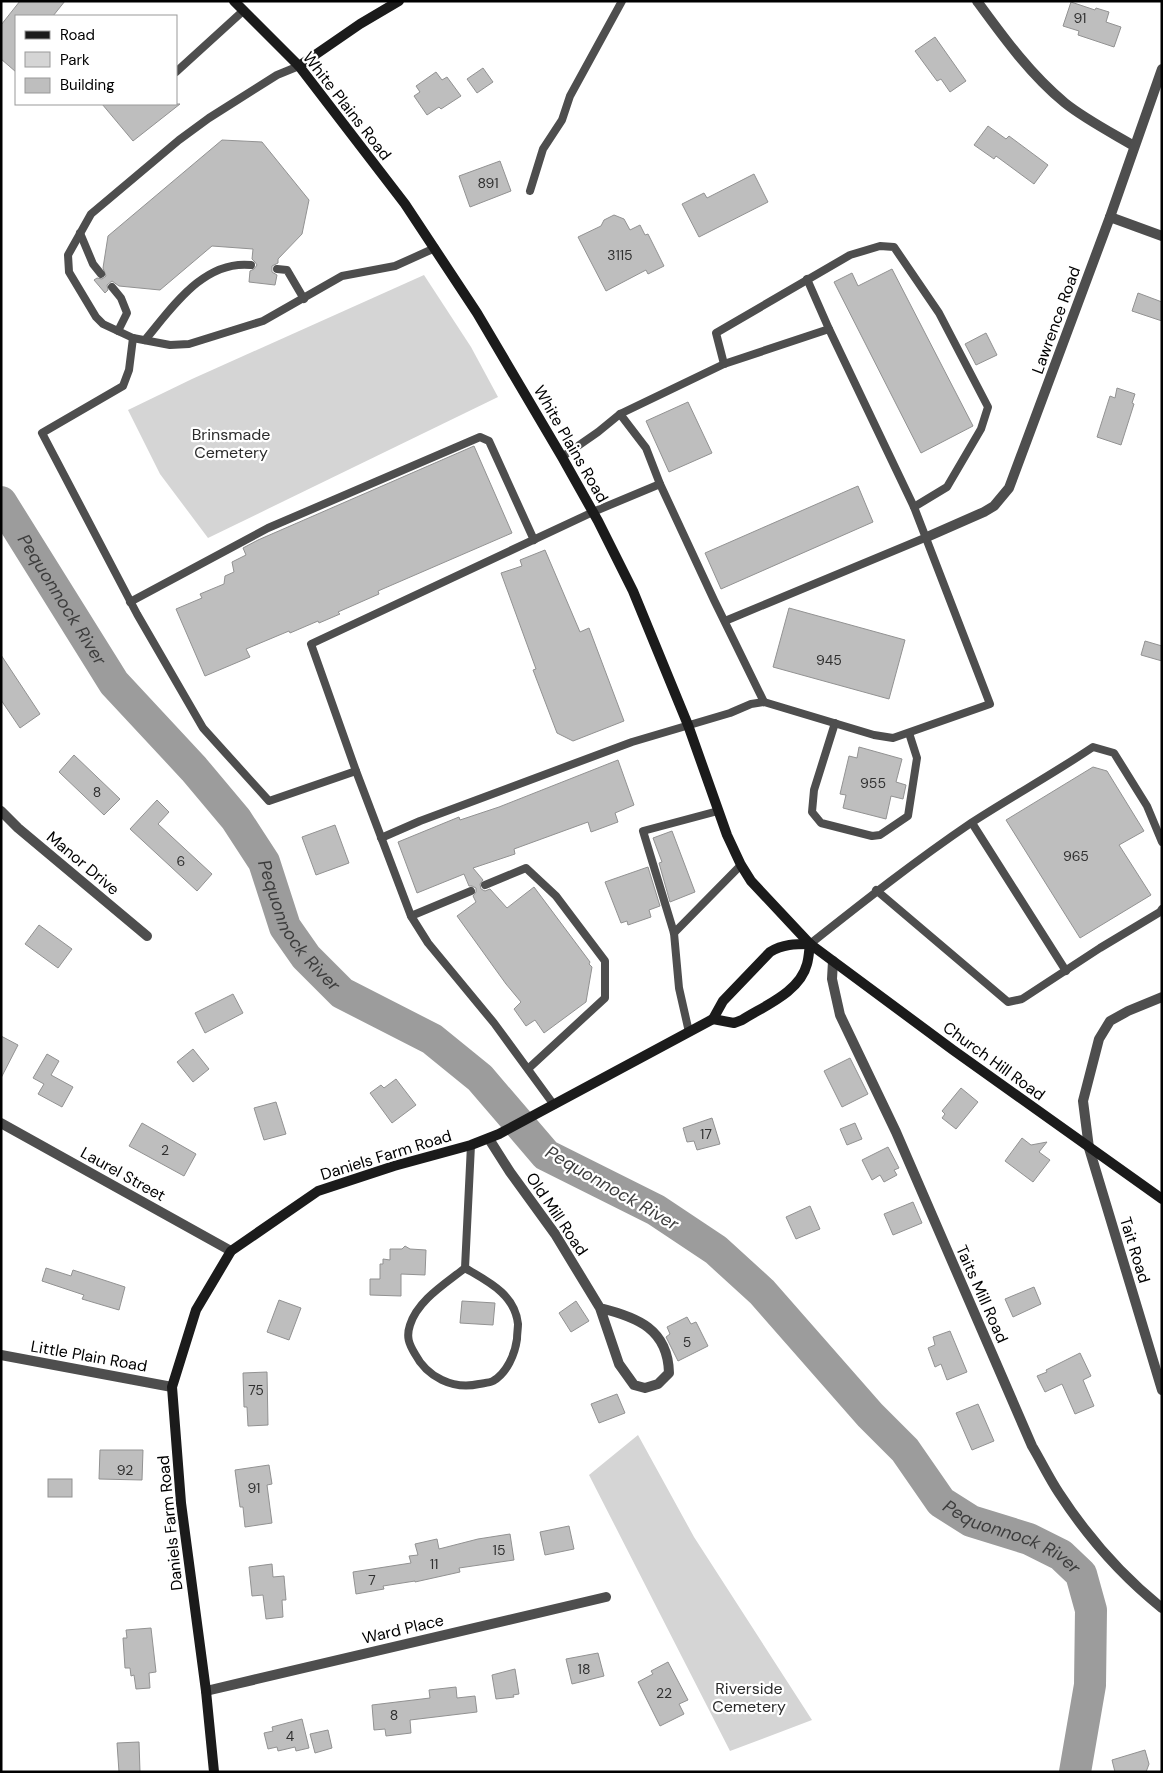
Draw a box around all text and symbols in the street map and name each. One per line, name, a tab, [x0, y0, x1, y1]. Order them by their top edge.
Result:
house number: 91	[1074, 9, 1086, 27]
legend	[15, 15, 178, 105]
text: Road	[60, 25, 95, 45]
street label: White Plains Road	[298, 48, 396, 164]
text: Park	[60, 50, 90, 70]
text: Building	[60, 75, 115, 95]
house number: 891	[477, 174, 499, 192]
house number: 3115	[607, 246, 633, 264]
street label: Lawrence Road	[1027, 263, 1085, 377]
street label: White Plains Road	[529, 382, 613, 506]
park label: Brinsmade Cemetery	[192, 424, 270, 463]
water label: Pequonnock River	[12, 529, 113, 671]
house number: 945	[816, 651, 842, 669]
house number: 955	[860, 774, 886, 792]
house number: 8	[93, 783, 101, 801]
street label: Manor Drive	[42, 826, 124, 900]
house number: 965	[1063, 847, 1089, 865]
house number: 6	[177, 852, 185, 870]
water label: Pequonnock River	[252, 857, 346, 997]
street label: Church Hill Road	[939, 1017, 1049, 1105]
street label: Daniels Farm Road	[318, 1125, 454, 1185]
house number: 17	[700, 1125, 712, 1143]
water label: Pequonnock River	[541, 1140, 684, 1237]
house number: 2	[161, 1141, 169, 1159]
street label: Laurel Street	[77, 1142, 169, 1206]
street label: Old Mill Road	[521, 1168, 593, 1260]
street label: Tait Road	[1115, 1214, 1155, 1286]
street label: Taits Mill Road	[951, 1242, 1013, 1346]
house number: 5	[683, 1333, 691, 1351]
street label: Little Plain Road	[29, 1335, 149, 1377]
house number: 75	[248, 1381, 264, 1399]
street label: Daniels Farm Road	[152, 1454, 188, 1592]
house number: 92	[117, 1461, 133, 1479]
house number: 91	[248, 1479, 260, 1497]
water label: Pequonnock River	[938, 1494, 1087, 1580]
house number: 15	[493, 1541, 505, 1559]
house number: 11	[430, 1555, 438, 1573]
house number: 7	[368, 1571, 376, 1589]
street label: Ward Place	[360, 1609, 446, 1649]
house number: 18	[578, 1660, 590, 1678]
park label: Riverside Cemetery	[712, 1678, 786, 1717]
house number: 22	[656, 1684, 672, 1702]
house number: 8	[390, 1706, 398, 1724]
house number: 4	[286, 1727, 295, 1745]

